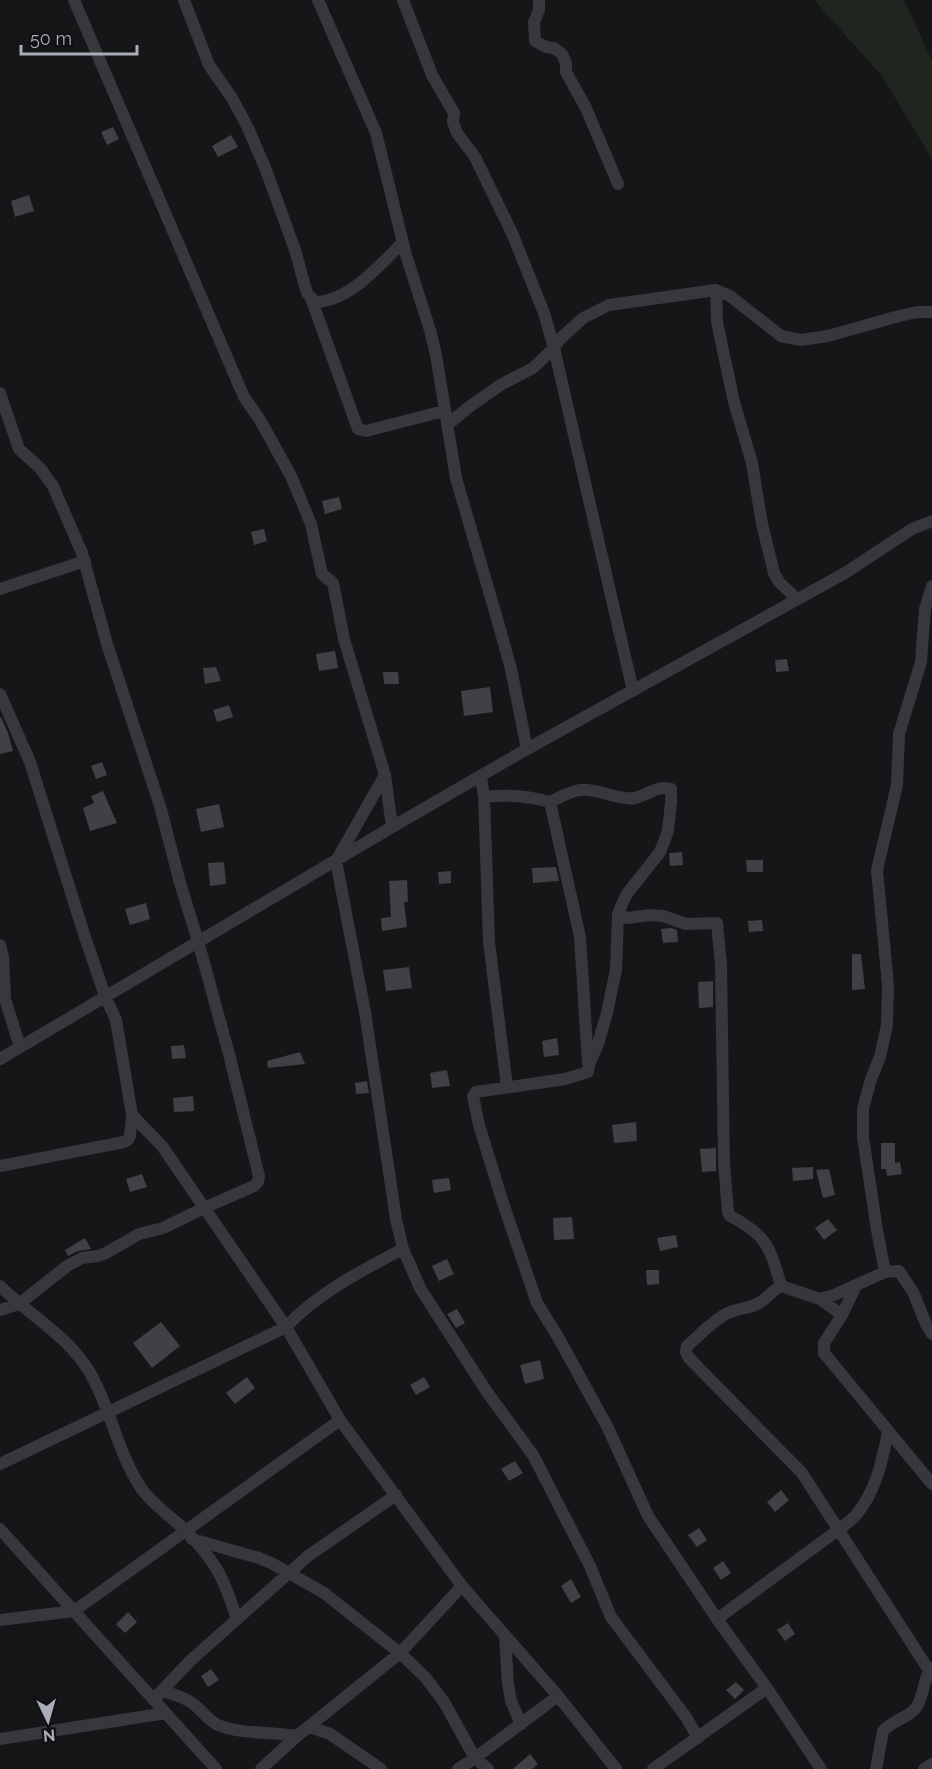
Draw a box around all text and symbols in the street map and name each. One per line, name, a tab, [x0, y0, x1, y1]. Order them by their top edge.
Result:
scale bar	[21, 18, 136, 56]
text: 50 m	[30, 28, 72, 49]
north arrow	[18, 1691, 78, 1751]
text: N	[42, 1725, 56, 1745]

